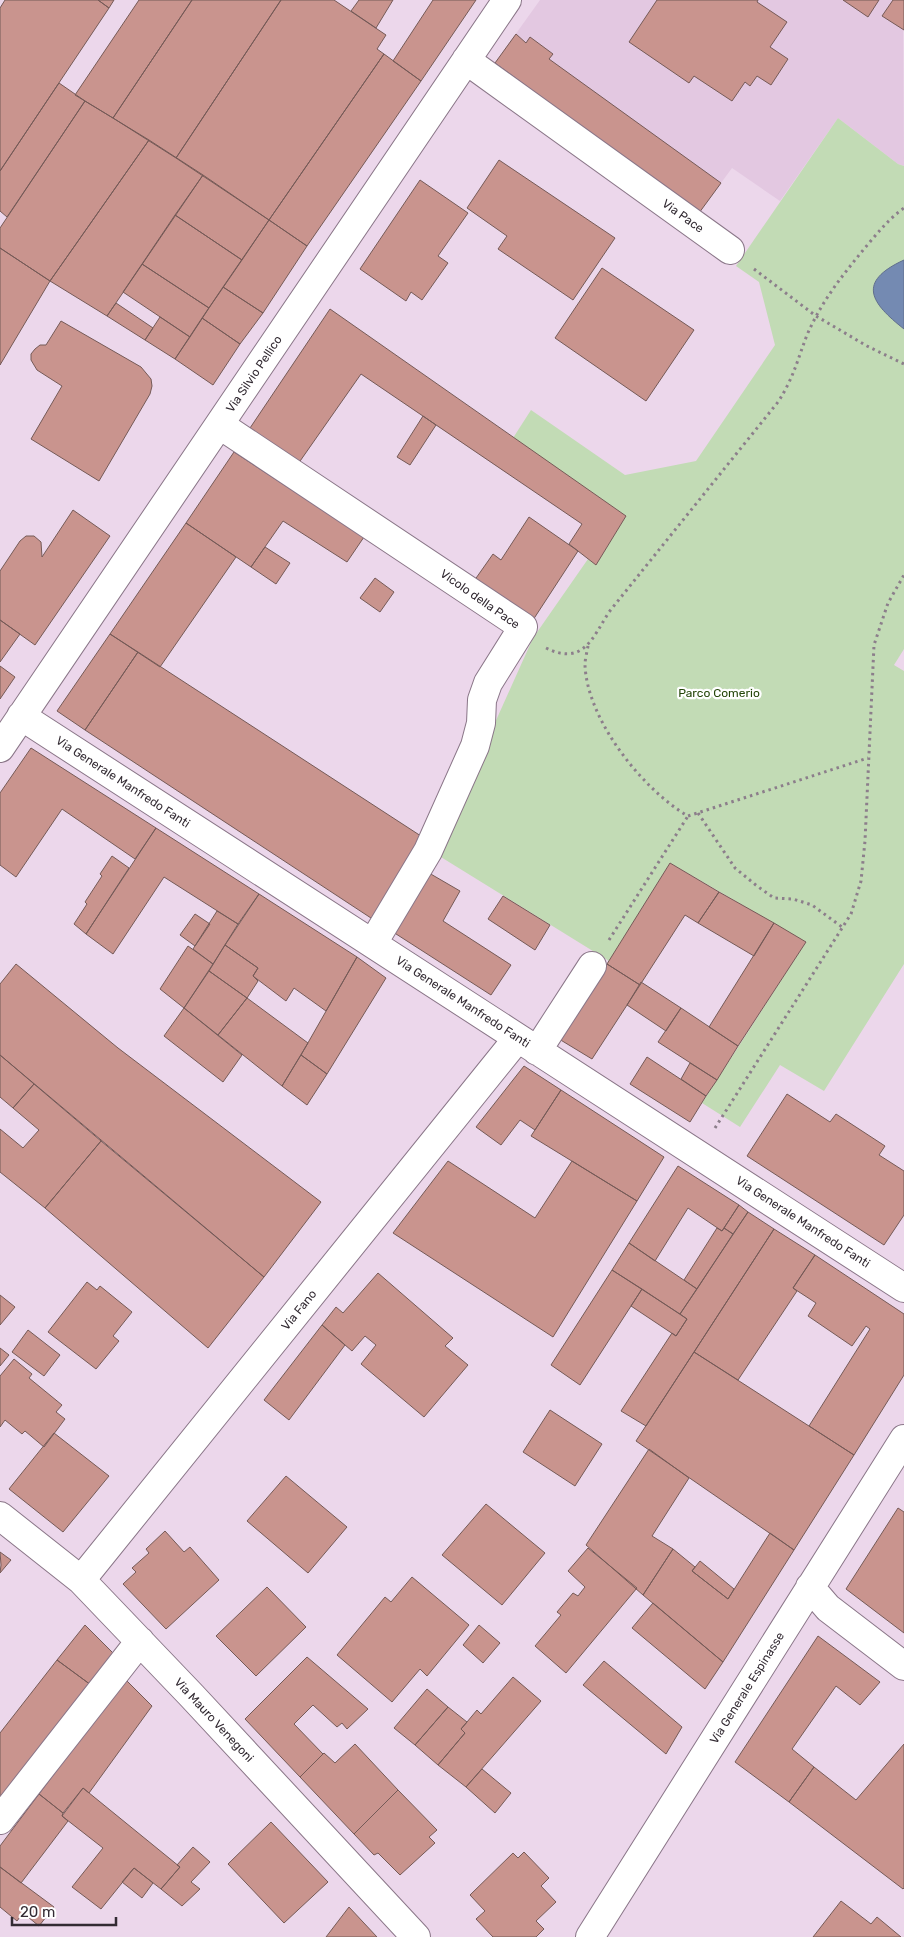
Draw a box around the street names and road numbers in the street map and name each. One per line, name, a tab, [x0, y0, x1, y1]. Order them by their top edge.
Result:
street label: Via Pace	[660, 196, 707, 236]
street label: Via Silvio Pellico	[223, 333, 285, 415]
street label: Vicolo della Pace	[438, 566, 523, 632]
street label: Via Generale Manfredo Fanti	[53, 733, 193, 831]
street label: Via Generale Manfredo Fanti	[393, 953, 533, 1051]
street label: Via Generale Manfredo Fanti	[733, 1173, 873, 1271]
street label: Via Fano	[279, 1287, 320, 1333]
street label: Via Generale Espinasse	[707, 1629, 787, 1746]
street label: Via Mauro Venegoni	[171, 1675, 257, 1765]

